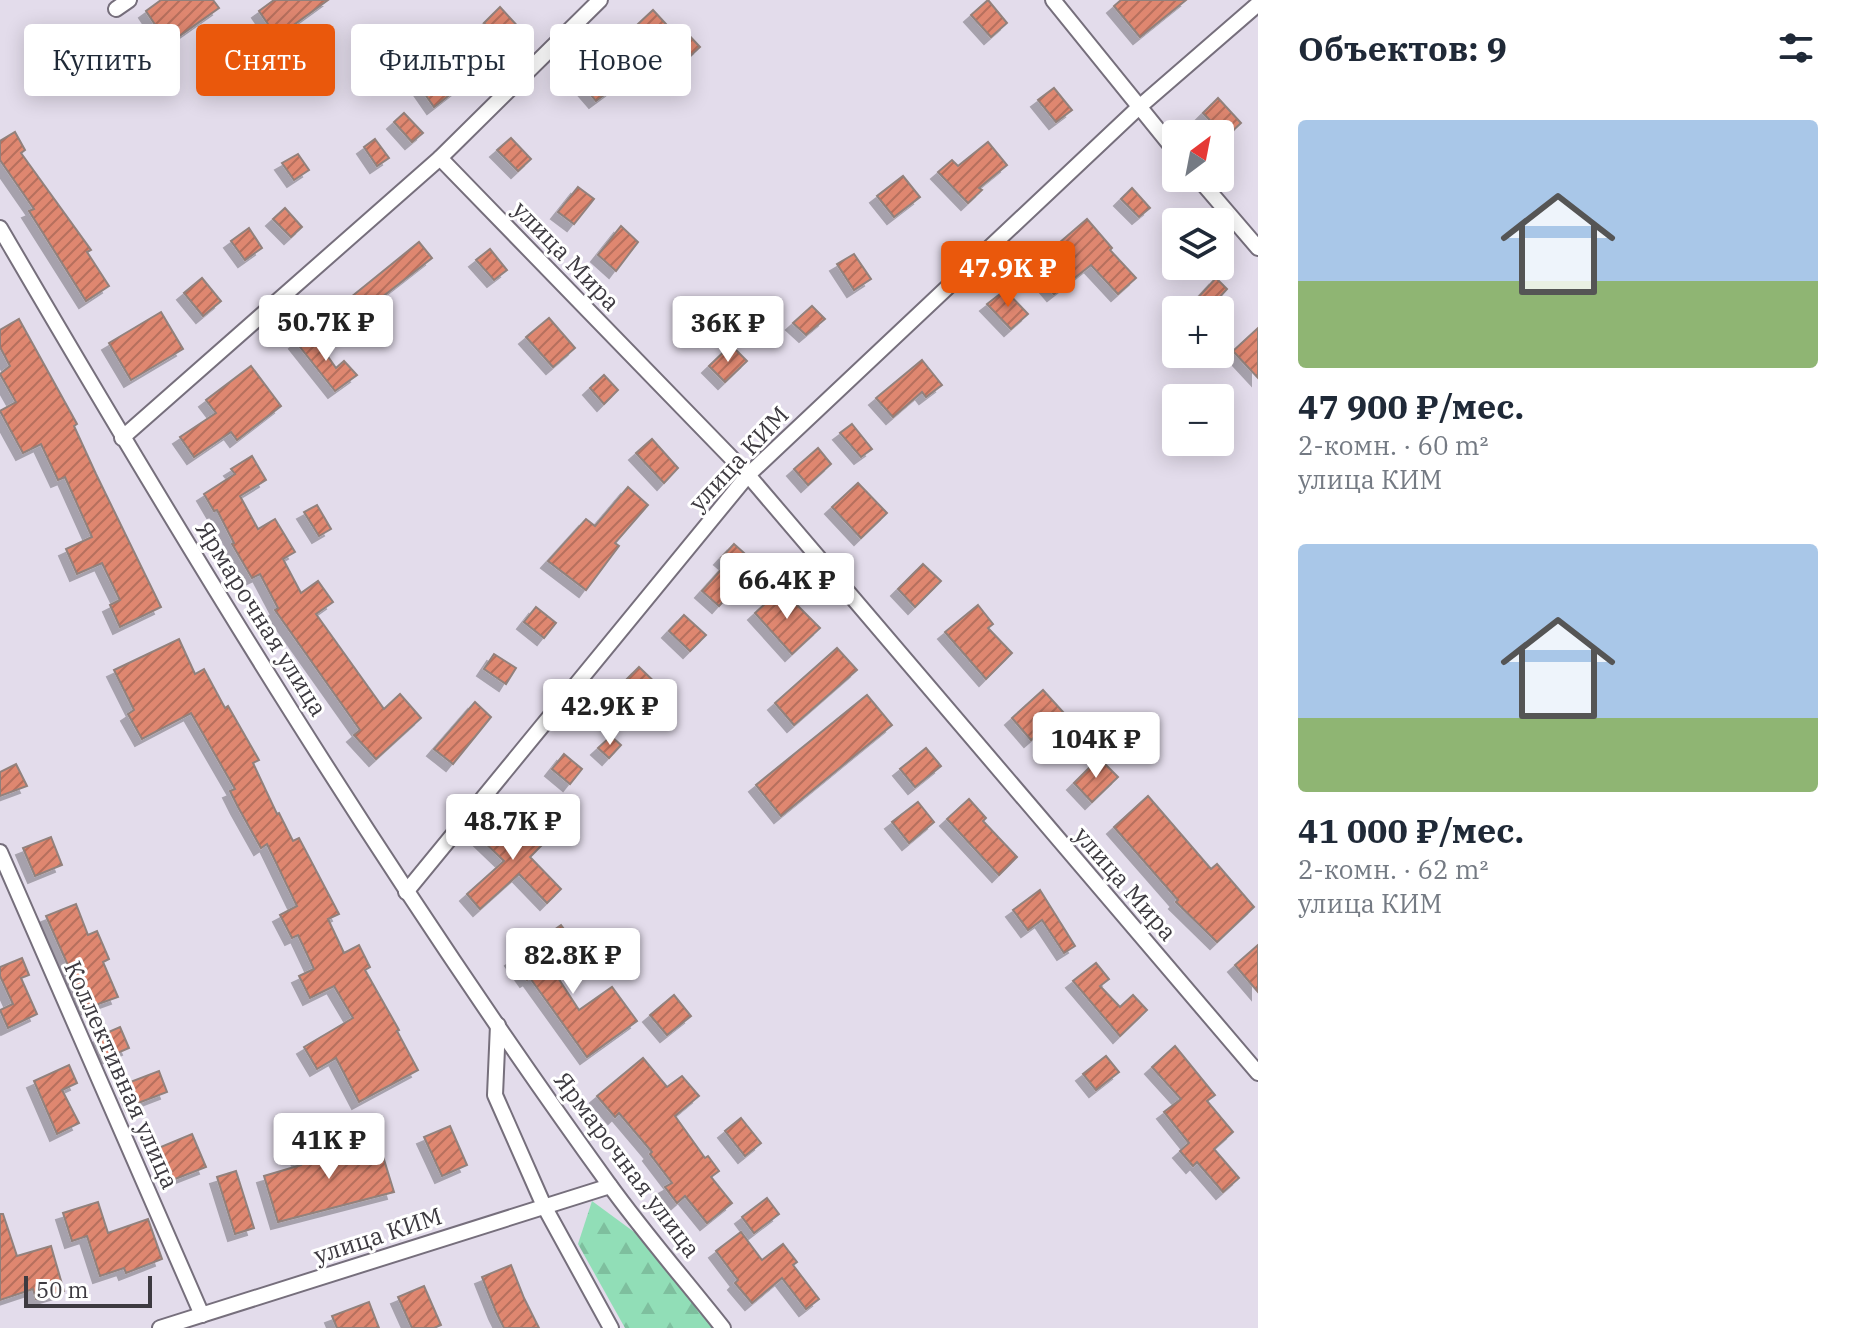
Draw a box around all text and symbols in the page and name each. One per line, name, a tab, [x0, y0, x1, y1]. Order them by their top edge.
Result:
chip: Купить	[24, 24, 180, 96]
chip: Снять	[196, 24, 335, 96]
chip: Фильтры	[351, 24, 534, 96]
chip: Новое	[550, 24, 691, 96]
text: Объектов: 9	[1298, 26, 1507, 70]
icon: filters	[1774, 26, 1818, 70]
north arrow	[1162, 120, 1234, 192]
map controls	[1162, 120, 1234, 456]
icon: home	[1486, 172, 1630, 316]
street label: улица Мира	[506, 193, 627, 317]
button: layers	[1162, 208, 1234, 280]
pin: 47.9K ₽	[934, 241, 1082, 309]
text: 47.9K ₽	[959, 250, 1057, 284]
pin: 50.7K ₽	[252, 295, 400, 363]
pin: 36K ₽	[672, 296, 784, 364]
button: +	[1162, 296, 1234, 368]
text: 50.7K ₽	[277, 304, 375, 338]
text: 36K ₽	[691, 305, 765, 339]
button: −	[1162, 384, 1234, 456]
text: 47 900 ₽/мес.	[1298, 384, 1524, 428]
street label: улица КИМ	[681, 399, 795, 518]
text: 2-комн. · 60 m²	[1298, 428, 1489, 462]
text: улица КИМ	[1298, 462, 1442, 496]
street label: Ярмарочная улица	[189, 515, 335, 722]
pin: 66.4K ₽	[713, 553, 861, 621]
text: 66.4K ₽	[738, 562, 836, 596]
icon: home	[1486, 596, 1630, 740]
pin: 42.9K ₽	[536, 679, 684, 747]
text: 42.9K ₽	[561, 688, 659, 722]
pin: 104K ₽	[1031, 712, 1161, 780]
text: 104K ₽	[1051, 721, 1141, 755]
pin: 48.7K ₽	[439, 794, 587, 862]
text: 48.7K ₽	[464, 803, 562, 837]
text: 41 000 ₽/мес.	[1298, 808, 1524, 852]
street label: улица Мира	[1067, 819, 1184, 947]
text: 2-комн. · 62 m²	[1298, 852, 1489, 886]
text: улица КИМ	[1298, 886, 1442, 920]
pin: 82.8K ₽	[499, 928, 647, 996]
text: 82.8K ₽	[524, 937, 622, 971]
street label: Коллективная улица	[57, 955, 187, 1194]
street label: Ярмарочная улица	[547, 1065, 708, 1264]
pin: 41K ₽	[273, 1113, 385, 1181]
text: 41K ₽	[292, 1122, 366, 1156]
street label: улица КИМ	[309, 1199, 446, 1271]
scale bar	[24, 1272, 152, 1308]
text: 50 m	[36, 1275, 88, 1304]

